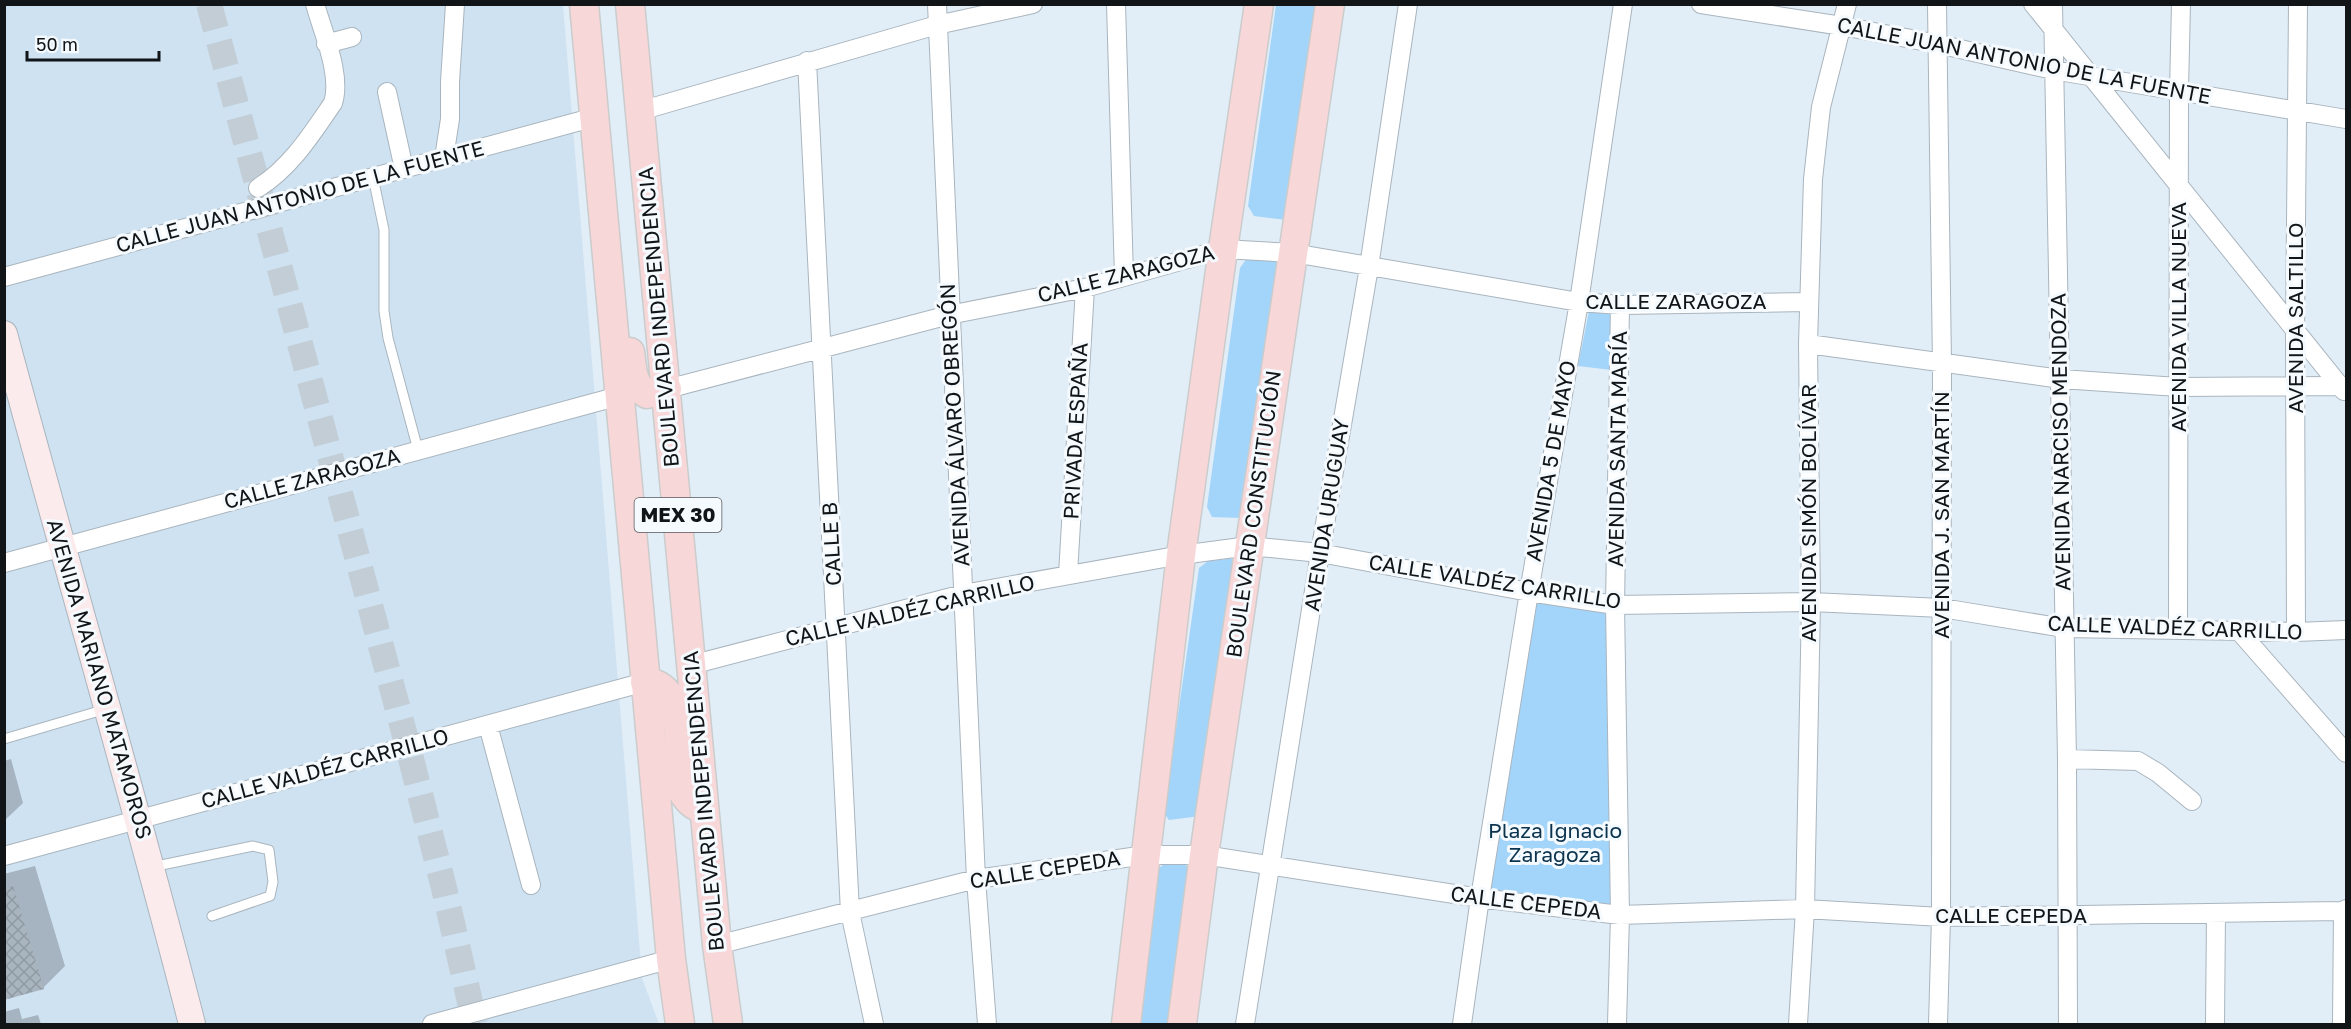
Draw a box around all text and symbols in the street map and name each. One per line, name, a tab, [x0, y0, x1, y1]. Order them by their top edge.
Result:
street label: CALLE JUAN ANTONIO DE LA FUENTE	[1835, 11, 2213, 109]
scale bar	[27, 24, 159, 62]
text: 50 m	[36, 33, 78, 55]
street label: CALLE JUAN ANTONIO DE LA FUENTE	[113, 134, 487, 258]
street label: BOULEVARD INDEPENDENCIA	[632, 166, 684, 468]
street label: AVENIDA VILLA NUEVA	[2165, 202, 2191, 432]
street label: AVENIDA SALTILLO	[2282, 222, 2308, 414]
street label: CALLE ZARAGOZA	[1035, 238, 1217, 308]
street label: AVENIDA ÁLVARO OBREGÓN	[934, 283, 974, 567]
street label: CALLE ZARAGOZA	[1585, 288, 1767, 314]
street label: AVENIDA NARCISO MENDOZA	[2044, 293, 2076, 591]
street label: AVENIDA SANTA MARÍA	[1602, 331, 1632, 567]
street label: PRIVADA ESPAÑA	[1057, 342, 1093, 520]
street label: AVENIDA 5 DE MAYO	[1520, 358, 1581, 563]
street label: BOULEVARD CONSTITUCIÓN	[1220, 369, 1286, 659]
street label: AVENIDA SIMÓN BOLÍVAR	[1795, 384, 1821, 642]
street label: AVENIDA J. SAN MARTÍN	[1928, 391, 1954, 639]
street label: AVENIDA URUGUAY	[1298, 416, 1354, 613]
street label: CALLE ZARAGOZA	[221, 442, 403, 514]
road number: MEX 30	[634, 498, 722, 532]
street label: CALLE B	[816, 501, 846, 587]
street label: AVENIDA MARIANO MATAMOROS	[42, 516, 158, 842]
street label: CALLE VALDÉZ CARRILLO	[1367, 548, 1623, 614]
street label: CALLE VALDÉZ CARRILLO	[783, 569, 1037, 651]
street label: CALLE VALDÉZ CARRILLO	[2047, 610, 2303, 644]
street label: BOULEVARD INDEPENDENCIA	[677, 650, 729, 952]
street label: CALLE VALDÉZ CARRILLO	[198, 722, 451, 814]
park label: Plaza Ignacio Zaragoza	[1488, 817, 1622, 867]
street label: CALLE CEPEDA	[968, 844, 1122, 894]
street label: CALLE CEPEDA	[1449, 880, 1603, 924]
street label: CALLE CEPEDA	[1935, 902, 2087, 928]

